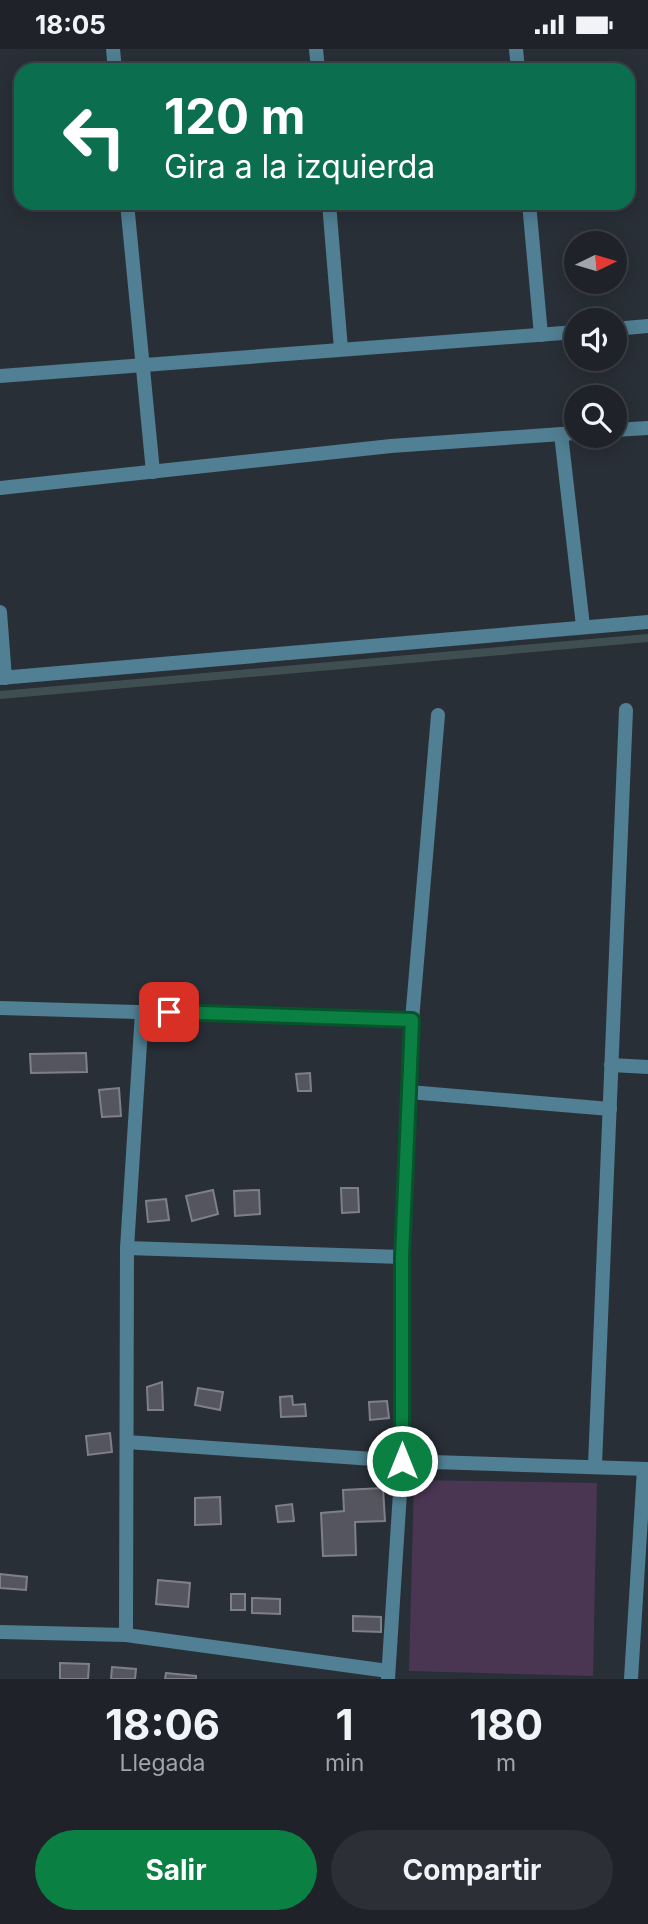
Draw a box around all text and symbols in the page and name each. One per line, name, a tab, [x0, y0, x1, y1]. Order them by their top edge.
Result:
text: 18:05	[35, 9, 106, 40]
text: 120 m	[164, 87, 305, 146]
icon: left	[49, 91, 140, 182]
text: Gira a la izquierda	[164, 147, 435, 186]
north arrow	[564, 231, 626, 294]
map controls	[564, 231, 627, 448]
button: sound	[564, 308, 627, 371]
button: search	[564, 385, 627, 448]
pin	[139, 982, 199, 1042]
icon: arrive	[150, 993, 188, 1031]
position arrow	[365, 1424, 439, 1498]
text: 18:06	[105, 1699, 220, 1750]
text: 1	[336, 1699, 354, 1750]
text: 180	[469, 1699, 543, 1750]
text: Llegada	[119, 1749, 206, 1777]
text: min	[325, 1749, 364, 1777]
text: m	[496, 1749, 516, 1777]
button: Salir	[35, 1830, 317, 1910]
button: Compartir	[331, 1830, 613, 1910]

